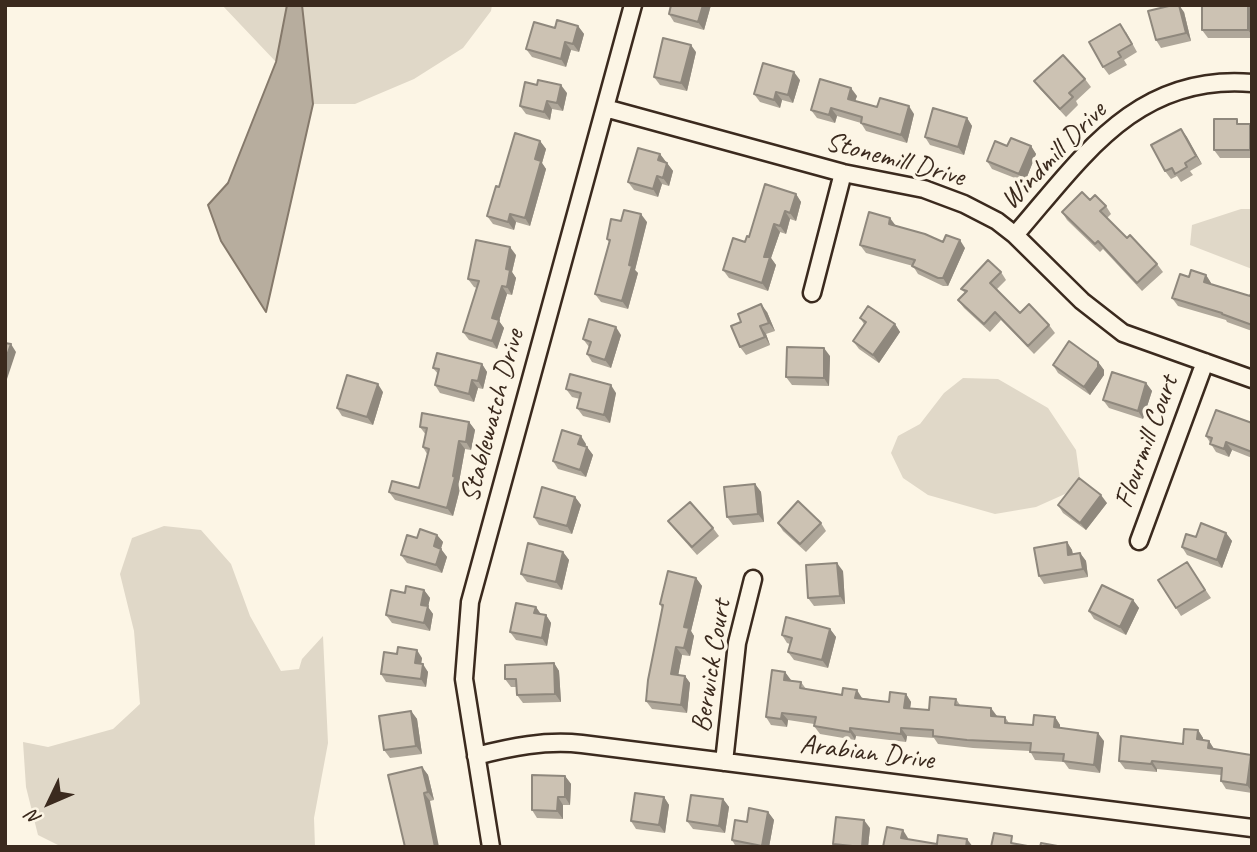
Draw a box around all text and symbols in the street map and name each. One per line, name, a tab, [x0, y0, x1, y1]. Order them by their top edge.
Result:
street label: Windmill Drive	[994, 95, 1114, 217]
street label: Stonemill Drive	[822, 125, 968, 195]
street label: Stablewatch Drive	[454, 326, 532, 506]
street label: Flourmill Court	[1108, 371, 1186, 513]
street label: Berwick Court	[685, 597, 739, 735]
street label: Arabian Drive	[798, 728, 936, 778]
north arrow	[14, 768, 84, 838]
text: N	[21, 805, 47, 830]

